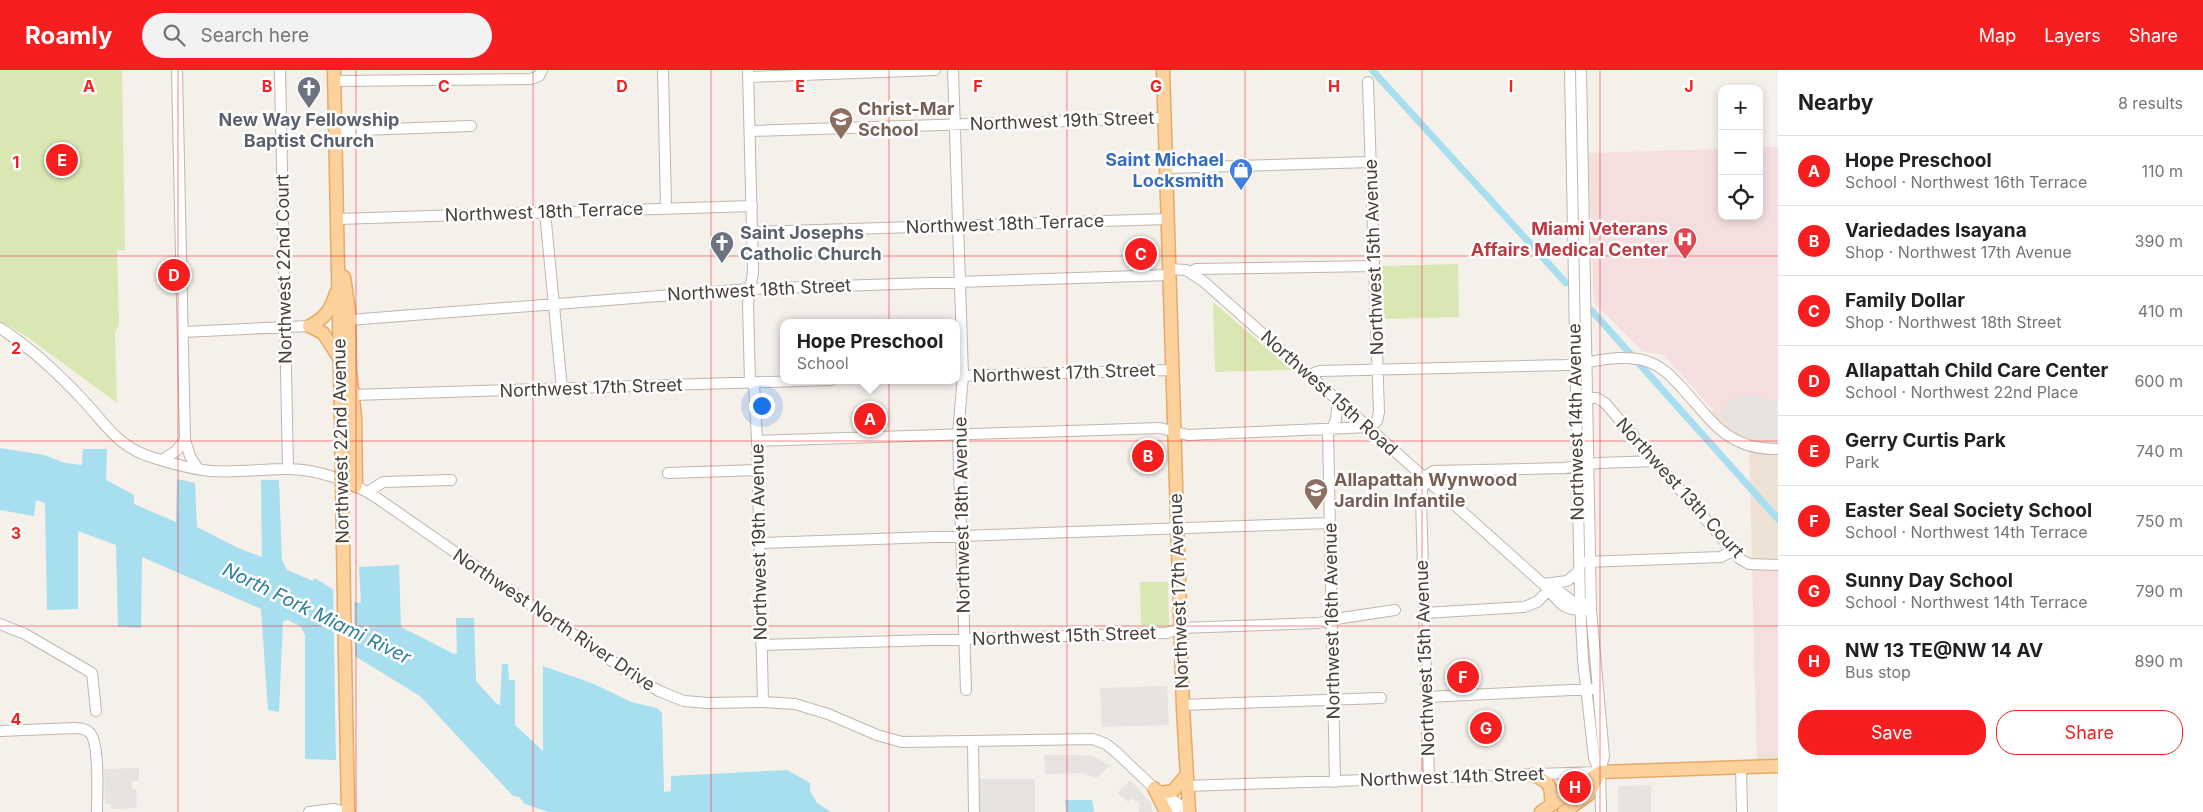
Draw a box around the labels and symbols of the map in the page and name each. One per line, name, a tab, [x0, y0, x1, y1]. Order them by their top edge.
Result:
church icon: New Way Fellowship Baptist Church	[296, 75, 322, 109]
text: A	[83, 76, 95, 96]
text: B	[262, 76, 272, 96]
text: C	[438, 76, 450, 96]
text: D	[616, 76, 628, 96]
text: E	[795, 76, 805, 96]
text: F	[973, 76, 983, 96]
text: G	[1150, 76, 1162, 96]
text: H	[1328, 76, 1340, 96]
text: I	[1509, 76, 1513, 96]
text: J	[1684, 76, 1694, 96]
place label: Christ-Mar School	[858, 98, 954, 140]
school or university icon: Christ-Mar School	[828, 106, 854, 140]
street label: Northwest 19th Street	[969, 107, 1155, 134]
place label: New Way Fellowship Baptist Church	[219, 109, 399, 151]
pin: E	[46, 141, 78, 179]
place label: Saint Michael Locksmith	[1105, 149, 1224, 191]
text: 1	[13, 152, 19, 172]
shop icon: Saint Michael Locksmith	[1228, 157, 1254, 191]
street label: Northwest 15th Avenue	[1360, 159, 1387, 356]
street label: Northwest 22nd Court	[271, 174, 296, 364]
street label: Northwest 18th Terrace	[444, 198, 644, 225]
street label: Northwest 18th Terrace	[905, 210, 1105, 237]
place label: Miami Veterans Affairs Medical Center	[1471, 218, 1668, 260]
place label: Saint Josephs Catholic Church	[740, 222, 882, 264]
hospital icon: Miami Veterans Affairs Medical Center	[1672, 226, 1698, 260]
church icon: Saint Josephs Catholic Church	[709, 230, 735, 264]
pin: C	[1125, 235, 1157, 273]
pin: D	[158, 256, 190, 294]
street label: Northwest 18th Street	[666, 274, 852, 305]
street label: Northwest 14th Avenue	[1563, 323, 1588, 521]
street label: Northwest 15th Road	[1257, 326, 1402, 460]
text: 2	[11, 338, 21, 358]
street label: Northwest 22nd Avenue	[328, 338, 353, 544]
street label: Northwest 17th Street	[972, 359, 1156, 386]
street label: Northwest 17th Street	[499, 374, 683, 401]
your location	[749, 393, 775, 419]
pin: A	[854, 400, 886, 438]
street label: Northwest 13th Court	[1612, 413, 1749, 562]
street label: Northwest 18th Avenue	[949, 417, 974, 613]
pin: B	[1132, 437, 1164, 475]
street label: Northwest 19th Avenue	[746, 443, 771, 641]
place label: Allapattah Wynwood Jardin Infantile	[1334, 469, 1517, 511]
school or university icon: Allapattah Wynwood Jardin Infantile	[1303, 477, 1329, 511]
street label: Northwest 17th Avenue	[1165, 493, 1192, 689]
text: 3	[11, 523, 21, 543]
street label: Northwest 16th Avenue	[1319, 523, 1344, 719]
street label: Northwest North River Drive	[449, 544, 659, 695]
water label: North Fork Miami River	[219, 558, 415, 669]
street label: Northwest 15th Avenue	[1411, 560, 1438, 757]
street label: Northwest 15th Street	[972, 622, 1156, 649]
pin: F	[1447, 658, 1479, 696]
text: 4	[11, 709, 22, 729]
pin: G	[1470, 709, 1502, 747]
street label: Northwest 14th Street	[1359, 763, 1545, 790]
pin: H	[1559, 768, 1591, 806]

